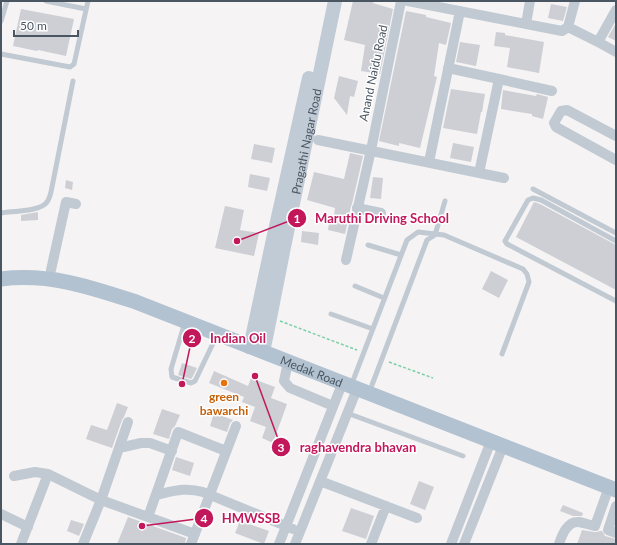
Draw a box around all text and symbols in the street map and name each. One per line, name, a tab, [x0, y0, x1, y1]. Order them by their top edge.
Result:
scale bar	[14, 12, 78, 38]
text: 50 m	[20, 18, 47, 33]
street label: Anand Naidu Road	[355, 23, 391, 123]
street label: Pragathi Nagar Road	[288, 87, 324, 195]
callout: Maruthi Driving School	[287, 206, 457, 231]
text: Maruthi Driving School	[315, 210, 449, 226]
text: 1	[294, 211, 301, 226]
callout: Indian Oil	[182, 326, 274, 351]
text: Indian Oil	[210, 330, 266, 346]
text: 2	[189, 331, 196, 346]
street label: Medak Road	[278, 352, 345, 390]
marker: green bawarchi	[219, 378, 229, 388]
place label: green bawarchi	[200, 389, 248, 418]
callout: raghavendra bhavan	[271, 435, 424, 460]
text: raghavendra bhavan	[300, 439, 416, 455]
text: 3	[278, 440, 285, 455]
callout: HMWSSB	[194, 506, 288, 531]
text: HMWSSB	[222, 510, 281, 526]
text: 4	[201, 511, 208, 526]

